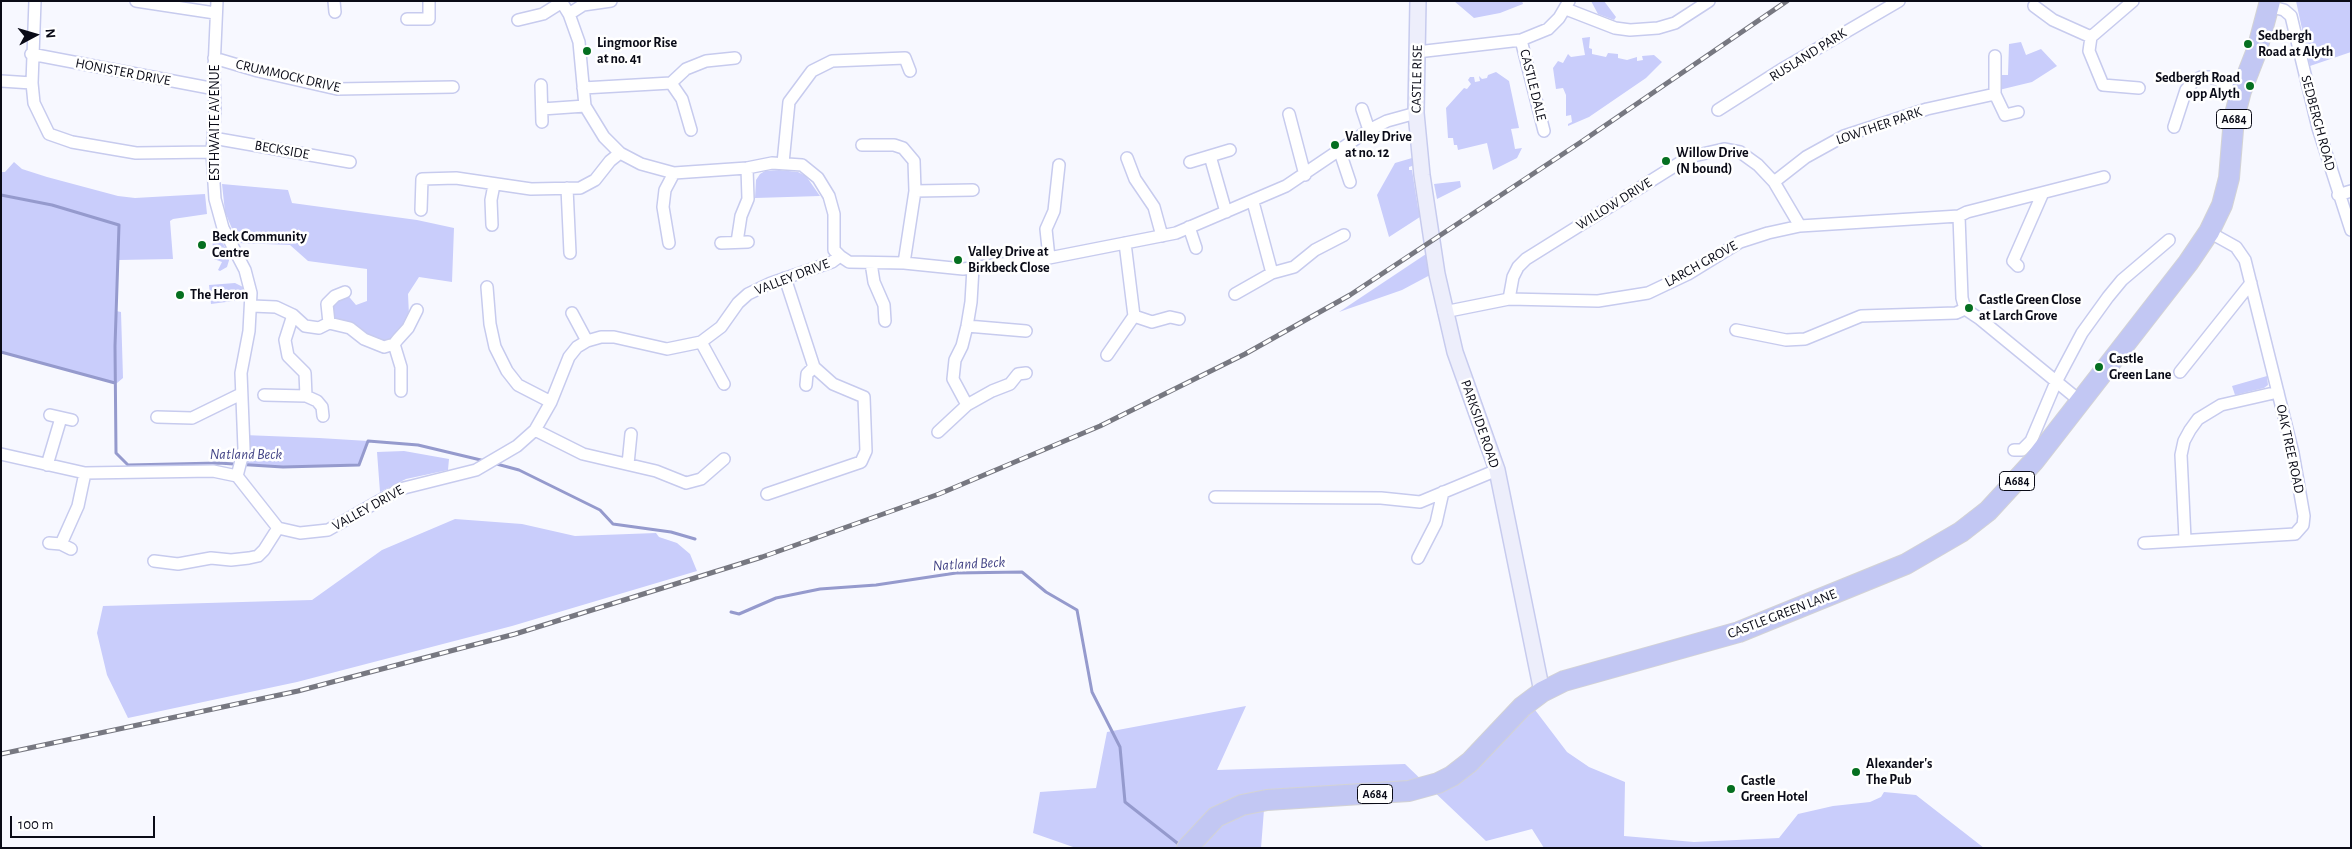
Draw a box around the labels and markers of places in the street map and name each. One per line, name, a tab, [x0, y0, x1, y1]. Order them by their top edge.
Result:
place label: Sedbergh Road at Alyth	[2258, 28, 2333, 60]
place label: Lingmoor Rise at no. 41	[597, 35, 677, 68]
marker: Sedbergh Road at Alyth	[2242, 38, 2254, 50]
marker: Lingmoor Rise at no. 41	[581, 45, 593, 57]
place label: Sedbergh Road opp Alyth	[2155, 70, 2240, 102]
marker: Sedbergh Road opp Alyth	[2244, 80, 2256, 92]
place label: Valley Drive at no. 12	[1345, 129, 1412, 162]
marker: Valley Drive at no. 12	[1329, 139, 1341, 151]
place label: Willow Drive (N bound)	[1676, 145, 1749, 178]
marker: Willow Drive (N bound)	[1660, 155, 1672, 167]
place label: Beck Community Centre	[212, 229, 307, 262]
marker: Beck Community Centre	[196, 239, 208, 251]
place label: Valley Drive at Birkbeck Close	[968, 244, 1050, 276]
marker: Valley Drive at Birkbeck Close	[952, 254, 964, 266]
place label: The Heron	[190, 287, 248, 303]
marker: The Heron	[174, 289, 186, 301]
place label: Castle Green Close at Larch Grove	[1979, 292, 2081, 324]
marker: Castle Green Close at Larch Grove	[1963, 302, 1975, 314]
place label: Castle Green Lane	[2109, 351, 2171, 384]
marker: Castle Green Lane	[2093, 361, 2105, 373]
place label: Alexander's The Pub	[1866, 756, 1932, 789]
marker: Alexander's The Pub	[1850, 766, 1862, 778]
place label: Castle Green Hotel	[1741, 773, 1808, 806]
marker: Castle Green Hotel	[1725, 783, 1737, 795]

